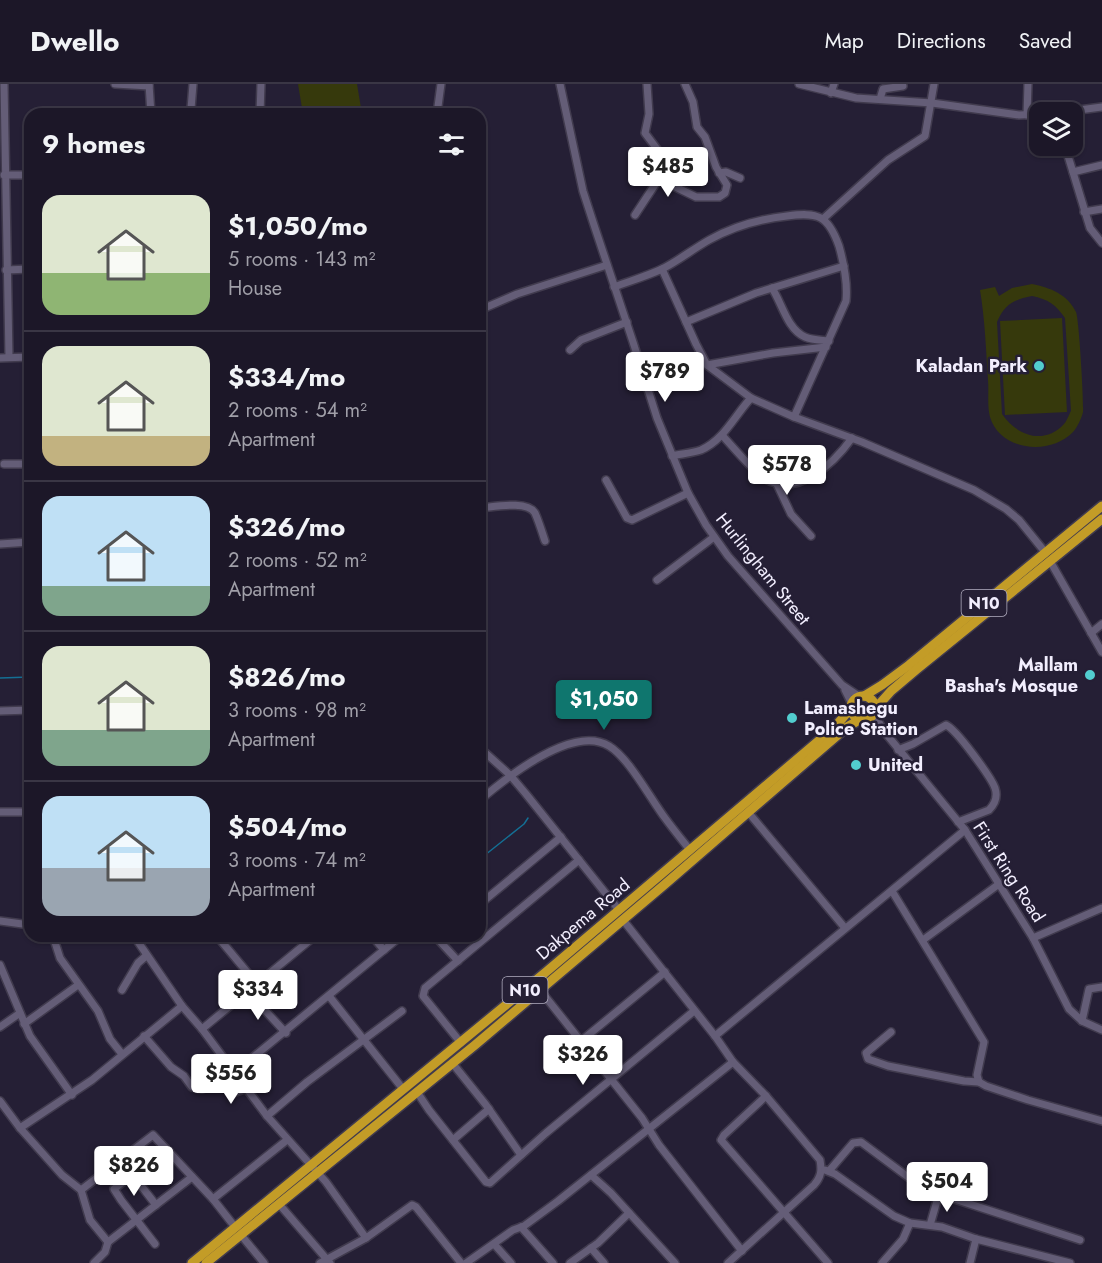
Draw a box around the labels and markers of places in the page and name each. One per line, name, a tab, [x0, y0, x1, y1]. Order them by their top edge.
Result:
pin: $485	[632, 147, 704, 198]
pin: $789	[629, 352, 701, 403]
place label: Kaladan Park	[915, 353, 1028, 379]
marker: Kaladan Park	[1032, 359, 1046, 373]
pin: $578	[751, 445, 823, 496]
place label: Mallam Basha's Mosque	[945, 652, 1078, 699]
marker: Mallam Basha's Mosque	[1083, 668, 1097, 682]
pin: $1,050	[555, 680, 653, 731]
place label: Lamashegu Police Station	[804, 695, 918, 742]
marker: Lamashegu Police Station	[785, 711, 799, 725]
place label: United	[868, 752, 923, 778]
marker: United	[849, 758, 863, 772]
pin: $334	[222, 970, 294, 1021]
pin: $326	[547, 1035, 619, 1086]
pin: $556	[195, 1054, 267, 1105]
pin: $826	[98, 1146, 170, 1197]
pin: $504	[911, 1162, 983, 1213]

